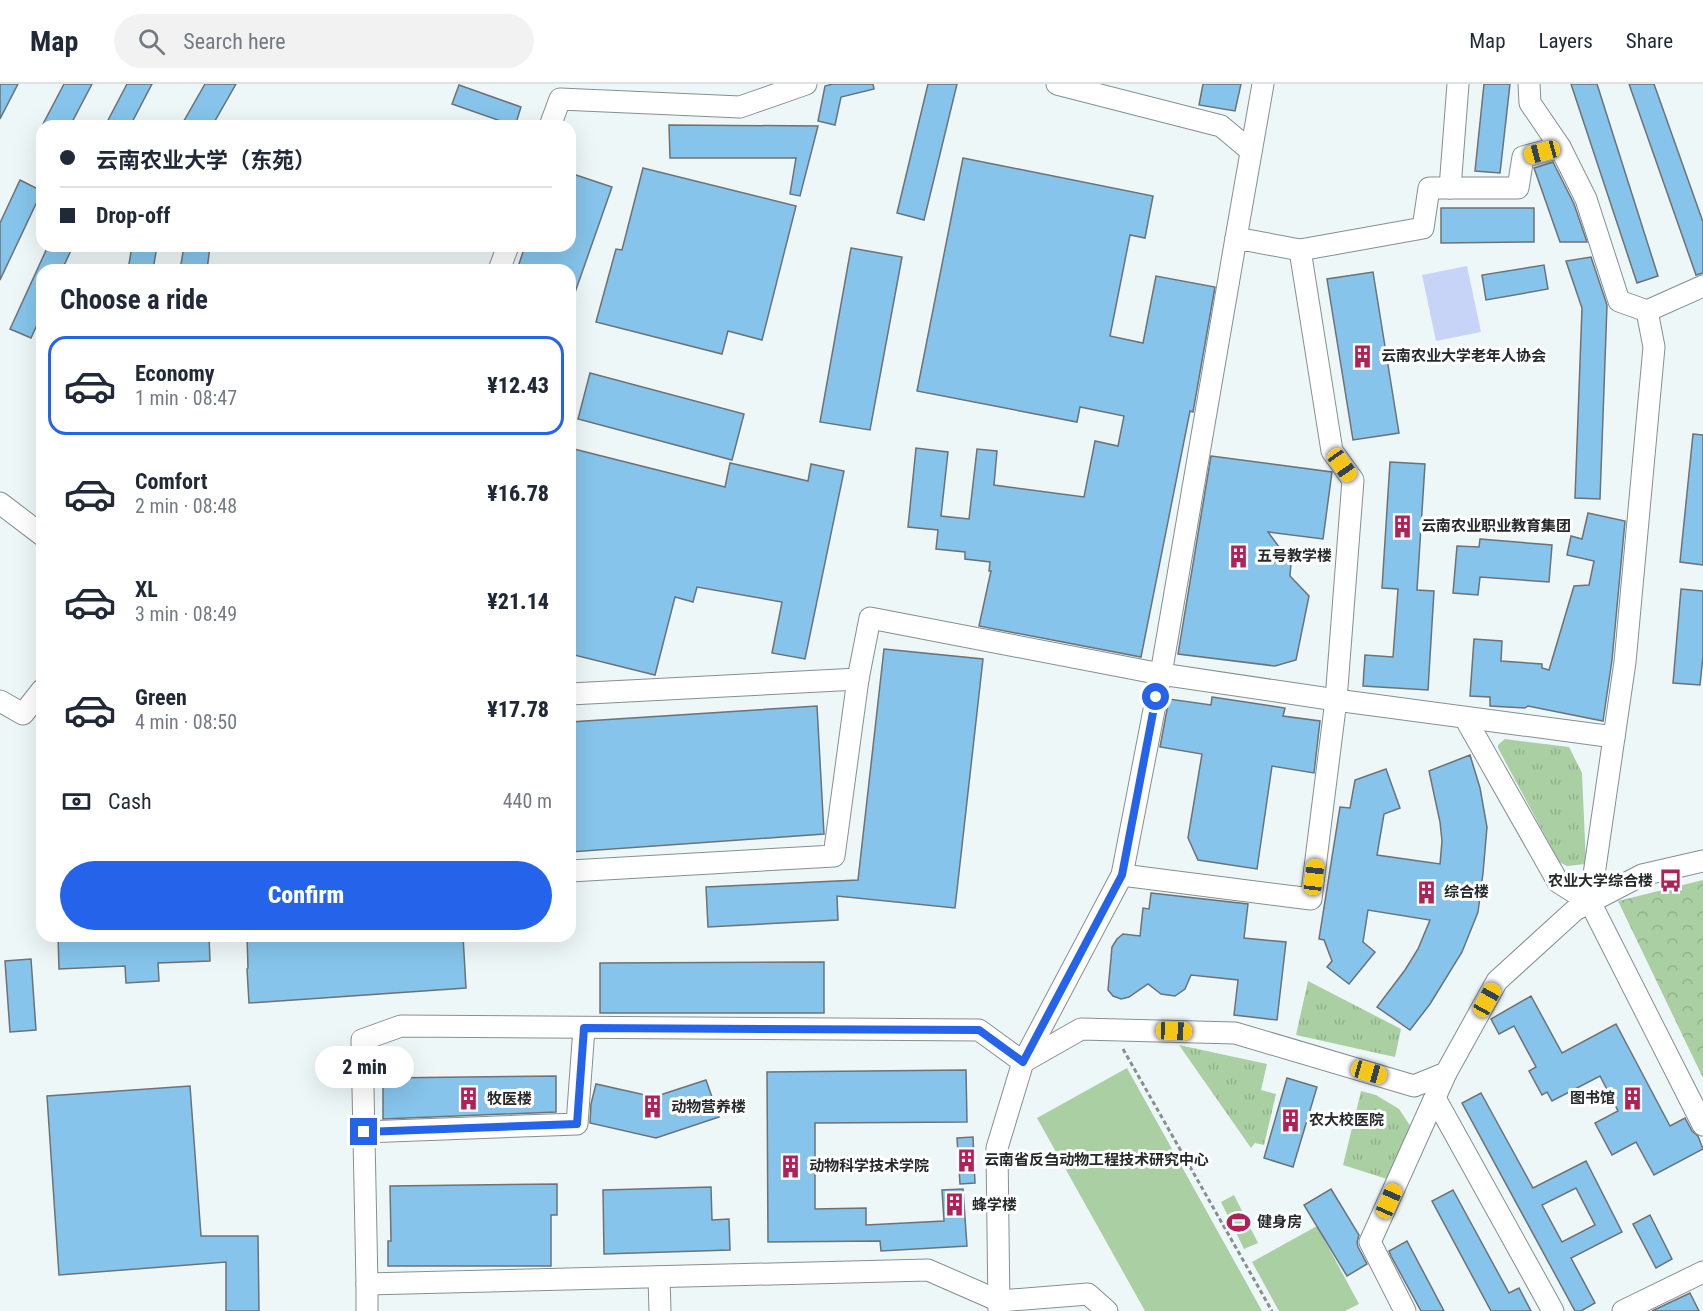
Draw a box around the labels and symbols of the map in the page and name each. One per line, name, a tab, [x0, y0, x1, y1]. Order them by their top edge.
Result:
car	[1522, 139, 1562, 165]
building icon: 云南农业大学老年人协会	[1350, 343, 1376, 369]
place label: 云南农业大学老年人协会	[1381, 347, 1546, 365]
car	[1324, 445, 1360, 485]
building icon: 云南农业职业教育集团	[1390, 513, 1416, 539]
place label: 云南农业职业教育集团	[1421, 517, 1571, 535]
building icon: 五号教学楼	[1226, 543, 1252, 569]
place label: 五号教学楼	[1257, 547, 1332, 565]
route start	[1142, 683, 1169, 710]
car	[1303, 858, 1325, 896]
bus stop icon: 农业大学综合楼	[1658, 868, 1684, 894]
place label: 农业大学综合楼	[1548, 872, 1653, 890]
building icon: 综合楼	[1413, 879, 1439, 905]
place label: 综合楼	[1444, 883, 1489, 901]
car	[1470, 980, 1504, 1020]
car	[1156, 1021, 1192, 1041]
callout: 2 min	[314, 1045, 413, 1087]
car	[1349, 1058, 1389, 1086]
building icon: 图书馆	[1620, 1085, 1646, 1111]
building icon: 牧医楼	[456, 1086, 482, 1112]
place label: 图书馆	[1570, 1089, 1615, 1107]
place label: 牧医楼	[487, 1090, 532, 1108]
building icon: 动物营养楼	[640, 1094, 666, 1120]
place label: 动物营养楼	[671, 1098, 746, 1116]
building icon: 农大校医院	[1278, 1107, 1304, 1133]
place label: 农大校医院	[1309, 1111, 1384, 1129]
route end	[350, 1118, 377, 1145]
building icon: 云南省反刍动物工程技术研究中心	[953, 1147, 979, 1173]
place label: 云南省反刍动物工程技术研究中心	[984, 1151, 1209, 1169]
building icon: 动物科学技术学院	[778, 1153, 804, 1179]
place label: 动物科学技术学院	[809, 1157, 929, 1175]
car	[1373, 1181, 1405, 1221]
building icon: 蜂学楼	[941, 1192, 967, 1218]
place label: 蜂学楼	[972, 1196, 1017, 1214]
sports icon: 健身房	[1226, 1209, 1252, 1235]
place label: 健身房	[1257, 1213, 1302, 1231]

